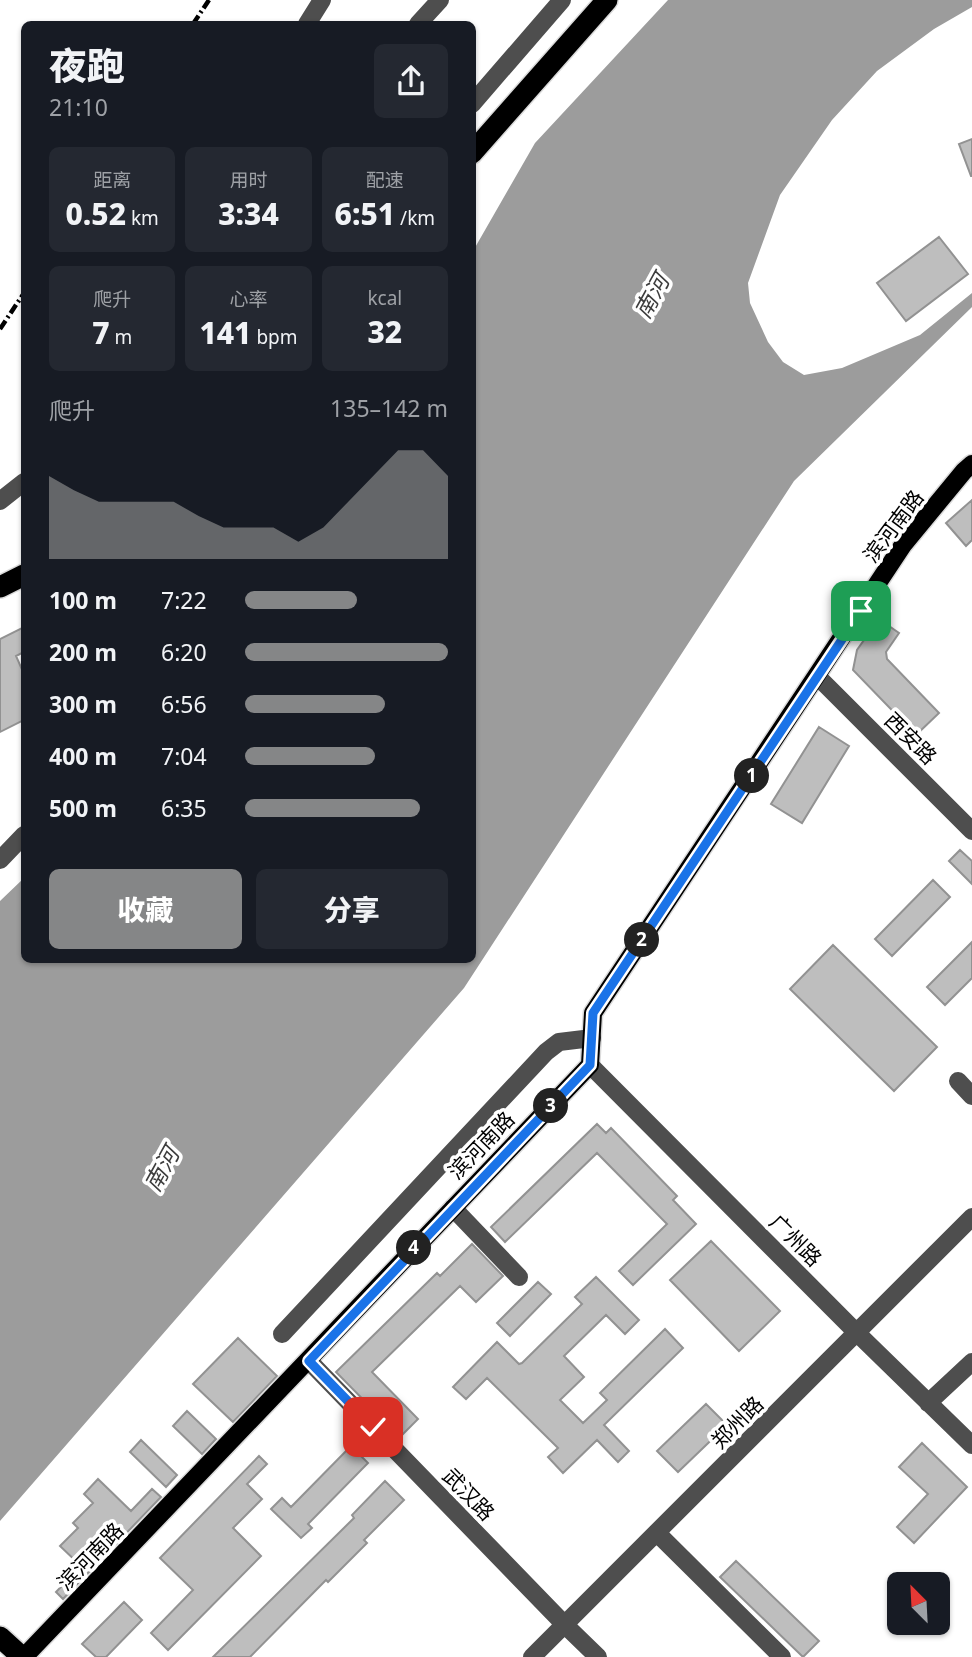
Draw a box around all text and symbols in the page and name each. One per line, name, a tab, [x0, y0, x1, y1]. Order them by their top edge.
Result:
text: 夜跑	[49, 39, 125, 91]
button: share	[374, 44, 448, 118]
text: 21:10	[49, 91, 108, 123]
text: 距离	[93, 167, 131, 193]
text: 用时	[229, 167, 268, 193]
text: 配速	[366, 167, 404, 193]
text: 0.52	[65, 193, 126, 234]
text: 3:34	[218, 193, 279, 234]
text: 6:51	[335, 193, 395, 234]
text: km	[126, 205, 159, 231]
text: /km	[395, 205, 435, 231]
water label: 南河	[626, 265, 678, 324]
text: kcal	[367, 285, 402, 311]
text: 爬升	[93, 286, 131, 312]
text: 心率	[229, 286, 268, 312]
text: 32	[367, 311, 402, 352]
text: 7	[92, 312, 109, 353]
text: 141	[199, 312, 251, 353]
text: m	[109, 324, 132, 350]
text: bpm	[251, 324, 298, 350]
text: 135–142 m	[330, 392, 448, 424]
text: 爬升	[49, 394, 95, 426]
street label: 滨河南路	[857, 484, 929, 568]
pin	[831, 581, 891, 641]
text: 100 m	[49, 584, 117, 616]
text: 7:22	[161, 584, 207, 616]
icon: arrive	[842, 592, 880, 630]
text: 200 m	[49, 636, 117, 668]
text: 6:20	[161, 636, 207, 668]
text: 300 m	[49, 688, 117, 720]
text: 6:56	[161, 688, 207, 720]
street label: 西安路	[879, 706, 943, 770]
text: 400 m	[49, 740, 117, 772]
text: 7:04	[161, 740, 207, 772]
pin: 1	[734, 758, 770, 794]
text: 1	[746, 762, 757, 788]
text: 500 m	[49, 792, 117, 824]
text: 6:35	[161, 792, 207, 824]
button: 收藏	[49, 869, 242, 949]
button: 分享	[256, 869, 448, 949]
pin: 2	[624, 922, 660, 958]
text: 2	[636, 926, 647, 952]
pin: 3	[534, 1088, 568, 1124]
text: 3	[545, 1092, 556, 1118]
street label: 滨河南路	[442, 1105, 520, 1185]
water label: 南河	[136, 1138, 188, 1197]
street label: 广州路	[764, 1208, 828, 1272]
pin: 4	[396, 1230, 432, 1266]
text: 4	[408, 1234, 419, 1260]
street label: 郑州路	[705, 1390, 769, 1454]
pin	[343, 1397, 403, 1457]
icon: check	[354, 1408, 392, 1446]
street label: 武汉路	[437, 1462, 501, 1526]
street label: 滨河南路	[51, 1516, 129, 1596]
north arrow	[887, 1572, 950, 1634]
map controls	[887, 1572, 950, 1635]

